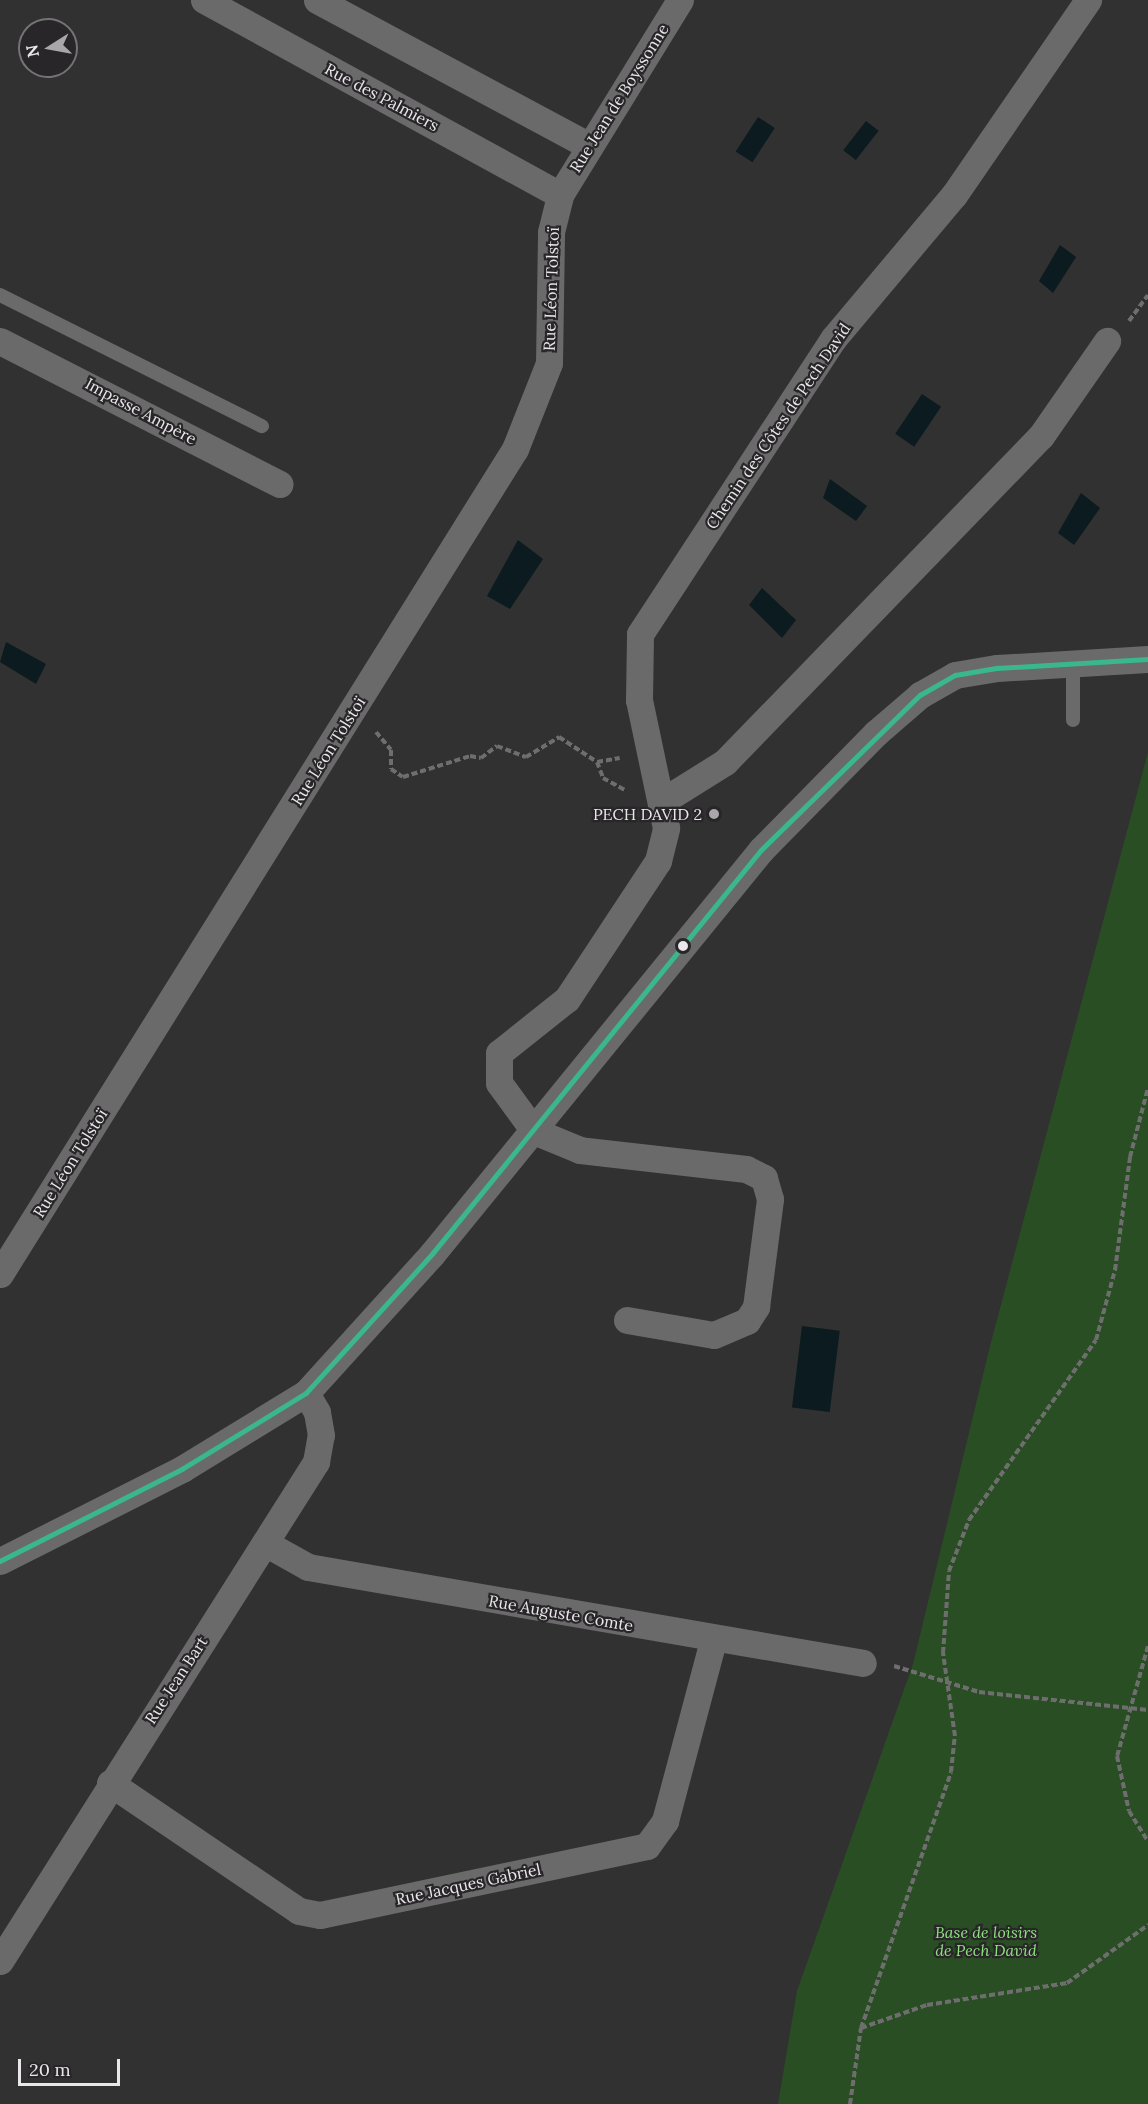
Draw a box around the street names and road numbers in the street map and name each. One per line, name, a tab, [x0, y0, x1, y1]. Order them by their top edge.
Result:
street label: Rue Jean de Boyssonne	[565, 20, 673, 176]
street label: Rue des Palmiers	[322, 59, 442, 135]
street label: Rue Léon Tolstoï	[539, 227, 563, 351]
street label: Chemin des Côtes de Pech David	[702, 320, 854, 532]
street label: Impasse Ampère	[82, 374, 200, 448]
street label: Rue Léon Tolstoï	[287, 693, 369, 809]
street label: Rue Léon Tolstoï	[29, 1105, 111, 1221]
street label: Rue Auguste Comte	[487, 1591, 635, 1635]
street label: Rue Jean Bart	[141, 1633, 211, 1727]
street label: Rue Jacques Gabriel	[394, 1859, 542, 1909]

